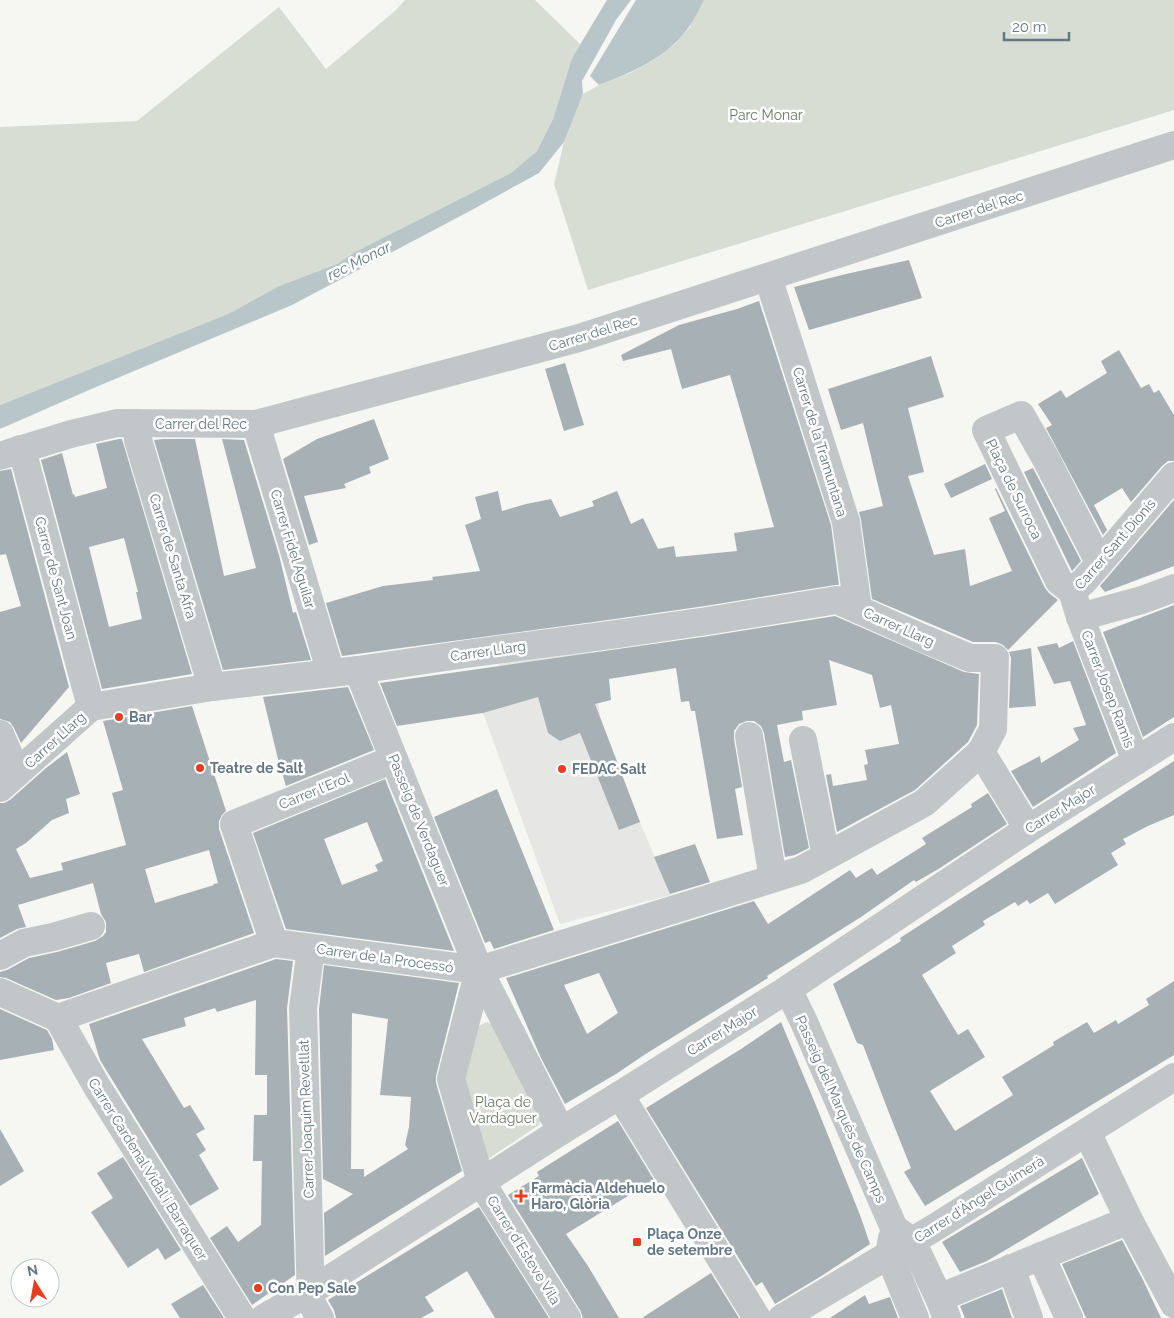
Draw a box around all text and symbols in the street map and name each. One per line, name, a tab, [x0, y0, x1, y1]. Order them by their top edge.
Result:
scale bar	[1004, 10, 1069, 42]
text: 20 m	[1012, 18, 1047, 36]
park label: Parc Monar	[729, 107, 803, 123]
street label: Carrer del Rec	[933, 187, 1025, 231]
water label: rec Monar	[324, 238, 394, 284]
street label: Carrer del Rec	[547, 312, 640, 354]
street label: Carrer de la Tramuntana	[790, 365, 850, 519]
street label: Carrer del Rec	[155, 416, 247, 432]
street label: Plaça de Surroca	[983, 436, 1045, 542]
street label: Carrer Fidel Aguilar	[267, 488, 319, 611]
street label: Carrer de Santa Afra	[146, 492, 200, 620]
street label: Carrer Sant Dionís	[1071, 495, 1159, 593]
street label: Carrer de Sant Joan	[32, 515, 80, 641]
street label: Carrer Llarg	[861, 604, 937, 650]
street label: Carrer Josep Ramis	[1078, 628, 1138, 750]
street label: Carrer Llarg	[449, 638, 527, 664]
street label: Carrer Llarg	[21, 709, 89, 771]
place label: Bar	[129, 709, 153, 725]
marker: Bar	[113, 711, 125, 723]
street label: Passeig de Verdaguer	[385, 752, 453, 889]
place label: Teatre de Salt	[210, 760, 304, 776]
place label: FEDAC Salt	[572, 761, 647, 777]
marker: Teatre de Salt	[194, 762, 206, 774]
marker: FEDAC Salt	[556, 763, 568, 775]
street label: Carrer l'Erol	[276, 769, 352, 812]
street label: Carrer Major	[1022, 781, 1098, 837]
street label: Carrer de la Processó	[315, 940, 455, 976]
street label: Carrer Major	[684, 1003, 760, 1059]
street label: Passeig del Marquès de Camps	[792, 1013, 890, 1205]
street label: Carrer Joaquim Revetllat	[295, 1039, 317, 1199]
street label: Carrer Cardenal Vidal i Barraquer	[85, 1075, 211, 1263]
park label: Plaça de Vardaguer	[469, 1094, 537, 1126]
street label: Carrer d'Àngel Guimerà	[911, 1152, 1047, 1246]
place label: Farmàcia Aldehuelo Haro, Glòria	[531, 1180, 666, 1212]
marker: Farmàcia Aldehuelo Haro, Glòria	[515, 1190, 527, 1202]
street label: Carrer d'Esteve Vila	[484, 1193, 564, 1307]
place label: Plaça Onze de setembre	[647, 1226, 733, 1258]
marker: Plaça Onze de setembre	[631, 1236, 643, 1248]
north arrow	[10, 1258, 60, 1308]
text: N	[26, 1261, 39, 1279]
place label: Con Pep Sale	[268, 1280, 357, 1296]
marker: Con Pep Sale	[252, 1282, 264, 1294]

